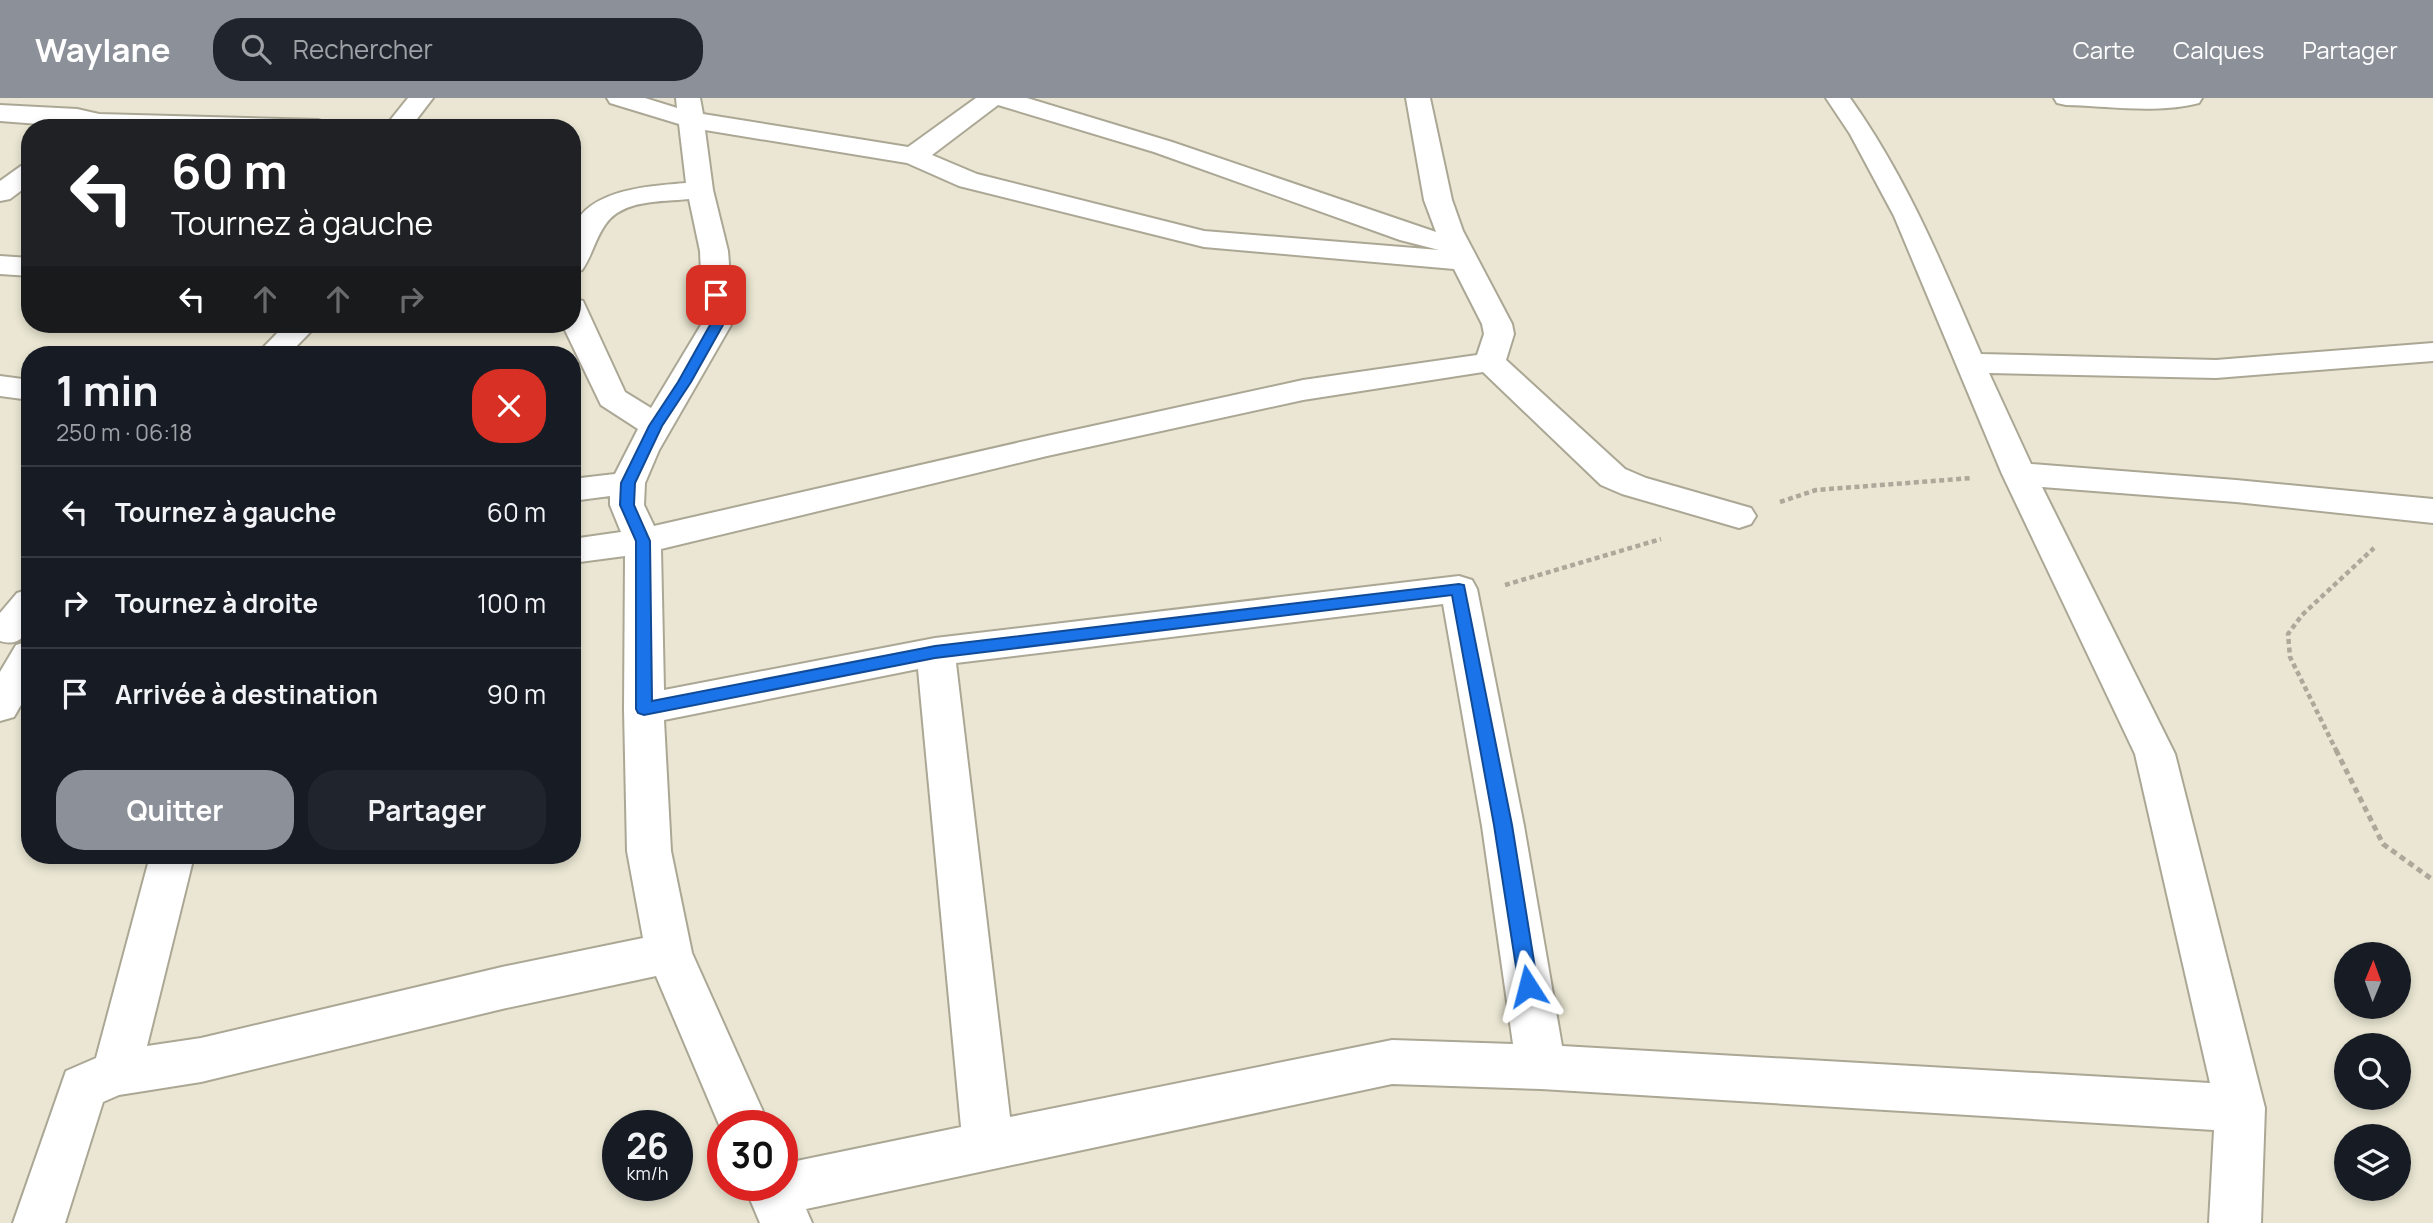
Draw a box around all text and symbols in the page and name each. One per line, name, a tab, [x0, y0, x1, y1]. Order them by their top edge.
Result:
search box	[213, 18, 703, 81]
text: Waylane	[35, 27, 171, 72]
icon: search	[237, 30, 275, 68]
text: Rechercher	[293, 31, 433, 67]
text: Carte	[2073, 33, 2135, 66]
text: Calques	[2173, 33, 2264, 66]
text: Partager	[2302, 33, 2398, 66]
text: 60 m	[171, 137, 288, 204]
icon: left	[56, 147, 147, 238]
text: Tournez à gauche	[171, 201, 433, 245]
pin	[686, 265, 746, 325]
icon: arrive	[697, 276, 735, 314]
icon: left	[173, 280, 211, 318]
icon: ahead	[246, 280, 284, 318]
icon: ahead	[319, 280, 357, 318]
icon: right	[392, 280, 430, 318]
text: 1 min	[56, 361, 159, 419]
button: close	[472, 369, 546, 443]
text: 250 m · 06:18	[56, 416, 192, 448]
icon: left	[56, 493, 94, 531]
text: Tournez à gauche	[115, 494, 336, 530]
text: 60 m	[487, 494, 546, 530]
icon: right	[56, 584, 94, 622]
text: Tournez à droite	[115, 585, 318, 621]
text: 100 m	[477, 585, 546, 621]
icon: arrive	[56, 675, 94, 713]
text: Arrivée à destination	[115, 676, 378, 712]
text: 90 m	[487, 676, 546, 712]
button: Quitter	[56, 770, 294, 850]
button: Partager	[308, 770, 546, 850]
north arrow	[2334, 942, 2412, 1018]
map controls	[2334, 942, 2411, 1201]
position arrow	[1491, 949, 1565, 1023]
button: search	[2334, 1033, 2411, 1110]
speed limit sign: 30	[707, 1110, 798, 1201]
text: 26	[626, 1122, 669, 1170]
button: layers	[2334, 1124, 2411, 1201]
text: km/h	[627, 1161, 668, 1185]

